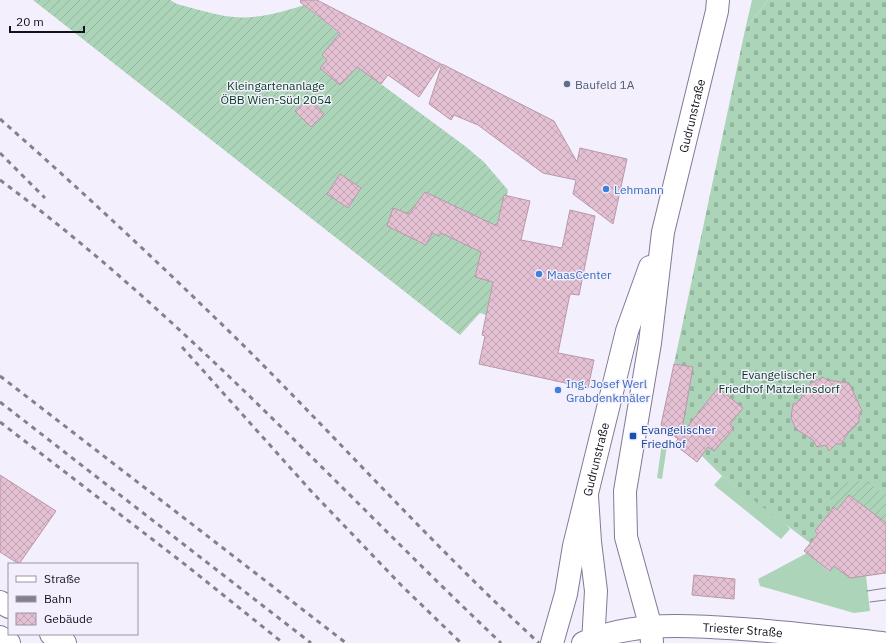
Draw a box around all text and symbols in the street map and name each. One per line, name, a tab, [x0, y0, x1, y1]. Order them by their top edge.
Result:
scale bar	[10, 8, 84, 34]
text: 20 m	[16, 14, 44, 29]
place label: Baufeld 1A	[575, 77, 635, 92]
street label: Gudrunstraße	[675, 77, 708, 154]
park label: Kleingartenanlage ÖBB Wien-Süd 2054	[220, 78, 332, 107]
marker: Baufeld 1A	[562, 79, 572, 89]
place label: Lehmann	[614, 182, 664, 197]
marker: Lehmann	[601, 184, 611, 194]
place label: MaasCenter	[547, 267, 612, 282]
marker: MaasCenter	[534, 269, 544, 279]
park label: Evangelischer Friedhof Matzleinsdorf	[718, 367, 840, 396]
place label: Ing. Josef Werl Grabdenkmäler	[566, 376, 650, 405]
marker: Ing. Josef Werl Grabdenkmäler	[553, 385, 563, 395]
street label: Gudrunstraße	[579, 420, 612, 498]
place label: Evangelischer Friedhof	[641, 422, 716, 451]
marker: Evangelischer Friedhof	[628, 431, 638, 441]
legend	[8, 563, 138, 635]
text: Straße	[44, 571, 81, 586]
text: Bahn	[44, 591, 72, 606]
text: Gebäude	[44, 611, 93, 626]
street label: Triester Straße	[702, 619, 784, 640]

